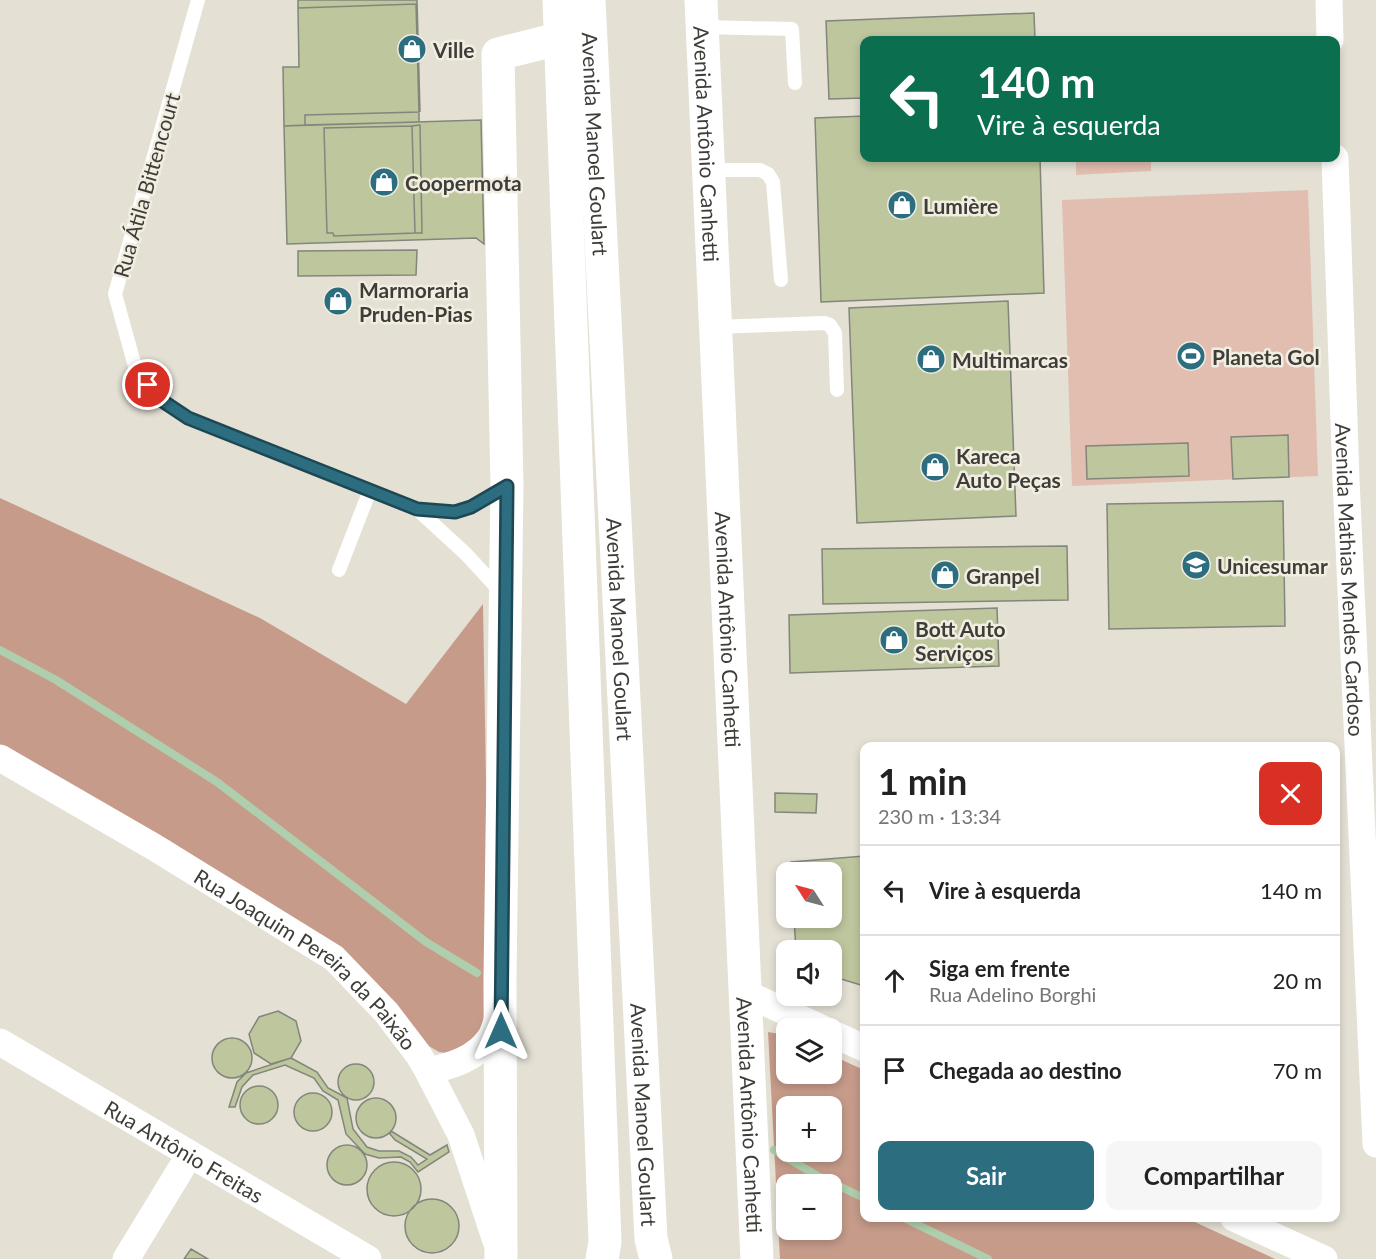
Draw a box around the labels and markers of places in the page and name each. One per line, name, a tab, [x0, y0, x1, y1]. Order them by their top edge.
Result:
shop icon: Ville	[396, 33, 428, 65]
place label: Ville	[432, 37, 475, 62]
shop icon: Coopermota	[368, 166, 400, 198]
place label: Coopermota	[405, 170, 522, 195]
shop icon: Lumière	[886, 189, 918, 221]
place label: Lumière	[923, 193, 998, 218]
place label: Marmoraria Pruden-Pias	[359, 277, 473, 326]
shop icon: Marmoraria Pruden-Pias	[322, 285, 354, 317]
sports icon: Planeta Gol	[1175, 340, 1207, 372]
shop icon: Multimarcas	[915, 343, 947, 375]
place label: Planeta Gol	[1212, 344, 1320, 369]
place label: Multimarcas	[952, 347, 1068, 372]
pin	[122, 359, 173, 410]
place label: Kareca Auto Peças	[955, 443, 1061, 492]
shop icon: Kareca Auto Peças	[919, 451, 951, 483]
school or university icon: Unicesumar	[1180, 549, 1212, 581]
place label: Unicesumar	[1217, 553, 1328, 578]
shop icon: Granpel	[929, 559, 961, 591]
place label: Granpel	[966, 563, 1040, 588]
place label: Bott Auto Serviços	[915, 616, 1006, 665]
shop icon: Bott Auto Serviços	[878, 624, 910, 656]

